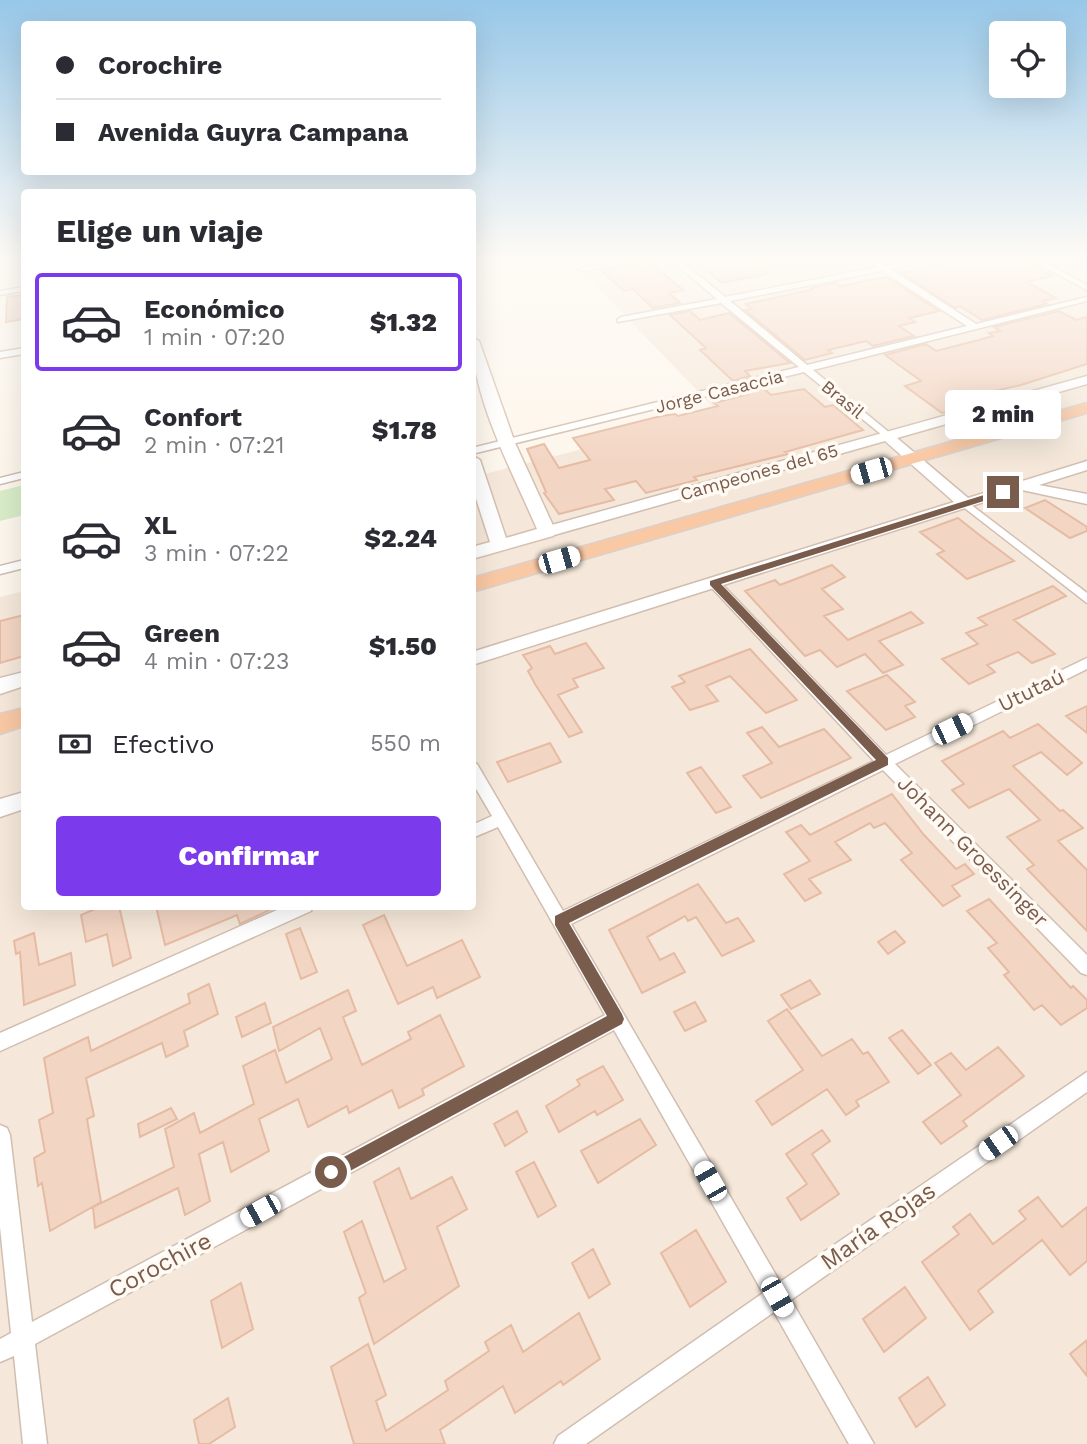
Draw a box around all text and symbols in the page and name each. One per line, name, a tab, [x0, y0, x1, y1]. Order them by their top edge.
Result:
map controls	[989, 21, 1066, 98]
button: locate	[989, 21, 1066, 98]
text: Corochire	[98, 50, 222, 80]
text: Avenida Guyra Campana	[98, 117, 408, 147]
text: Elige un viaje	[56, 212, 263, 250]
icon: car	[60, 291, 123, 354]
text: Económico	[144, 294, 285, 324]
text: $1.32	[370, 307, 437, 337]
text: 1 min · 07:20	[144, 324, 285, 351]
street label: Jorge Casaccia	[653, 365, 785, 417]
street label: Brasil	[817, 375, 869, 423]
callout: 2 min	[945, 391, 1061, 440]
icon: car	[60, 399, 123, 462]
text: 2 min	[972, 401, 1034, 428]
text: Confort	[144, 402, 242, 432]
text: $1.78	[372, 415, 437, 445]
text: 2 min · 07:21	[144, 432, 284, 459]
street label: Campeones del 65	[678, 439, 840, 505]
car	[848, 455, 895, 487]
route end	[987, 476, 1019, 508]
icon: car	[60, 507, 123, 570]
text: XL	[144, 510, 177, 540]
text: $2.24	[364, 523, 437, 553]
text: 3 min · 07:22	[144, 540, 289, 567]
car	[536, 544, 583, 576]
icon: car	[60, 615, 123, 678]
text: Green	[144, 618, 220, 648]
text: $1.50	[369, 631, 437, 661]
text: 4 min · 07:23	[144, 648, 289, 675]
street label: Ututaú	[994, 663, 1068, 717]
car	[929, 710, 976, 748]
icon: cash	[56, 725, 94, 763]
text: Efectivo	[112, 729, 215, 759]
text: 550 m	[370, 730, 441, 757]
street label: Johann Groessinger	[892, 770, 1054, 932]
button: Confirmar	[56, 816, 441, 896]
car	[975, 1122, 1022, 1164]
route start	[315, 1156, 347, 1188]
car	[691, 1158, 730, 1204]
street label: María Rojas	[815, 1176, 941, 1276]
car	[237, 1192, 284, 1230]
street label: Corochire	[104, 1226, 216, 1304]
car	[758, 1274, 797, 1320]

